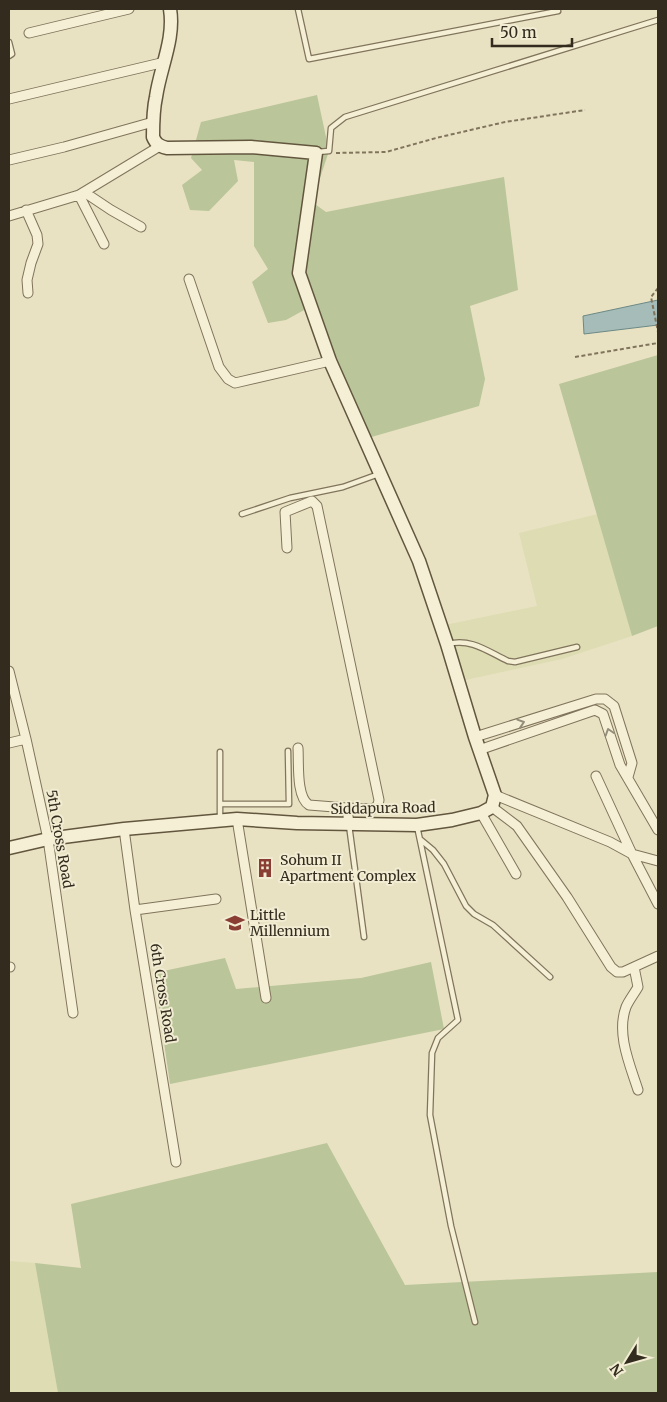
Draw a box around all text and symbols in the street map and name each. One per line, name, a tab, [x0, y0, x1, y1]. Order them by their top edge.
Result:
scale bar	[492, 15, 572, 47]
text: 50 m	[500, 23, 537, 42]
one-way arrow	[517, 718, 525, 728]
one-way arrow	[605, 728, 615, 737]
street label: 5th Cross Road	[42, 788, 78, 890]
street label: Siddapura Road	[330, 798, 436, 818]
place label: Sohum II Apartment Complex	[279, 851, 417, 885]
building icon: Sohum II Apartment Complex	[254, 857, 276, 879]
place label: Little Millennium	[250, 906, 330, 940]
school or university icon: Little Millennium	[224, 912, 246, 934]
street label: 6th Cross Road	[146, 942, 180, 1045]
north arrow	[602, 1337, 652, 1387]
text: N	[606, 1360, 627, 1380]

